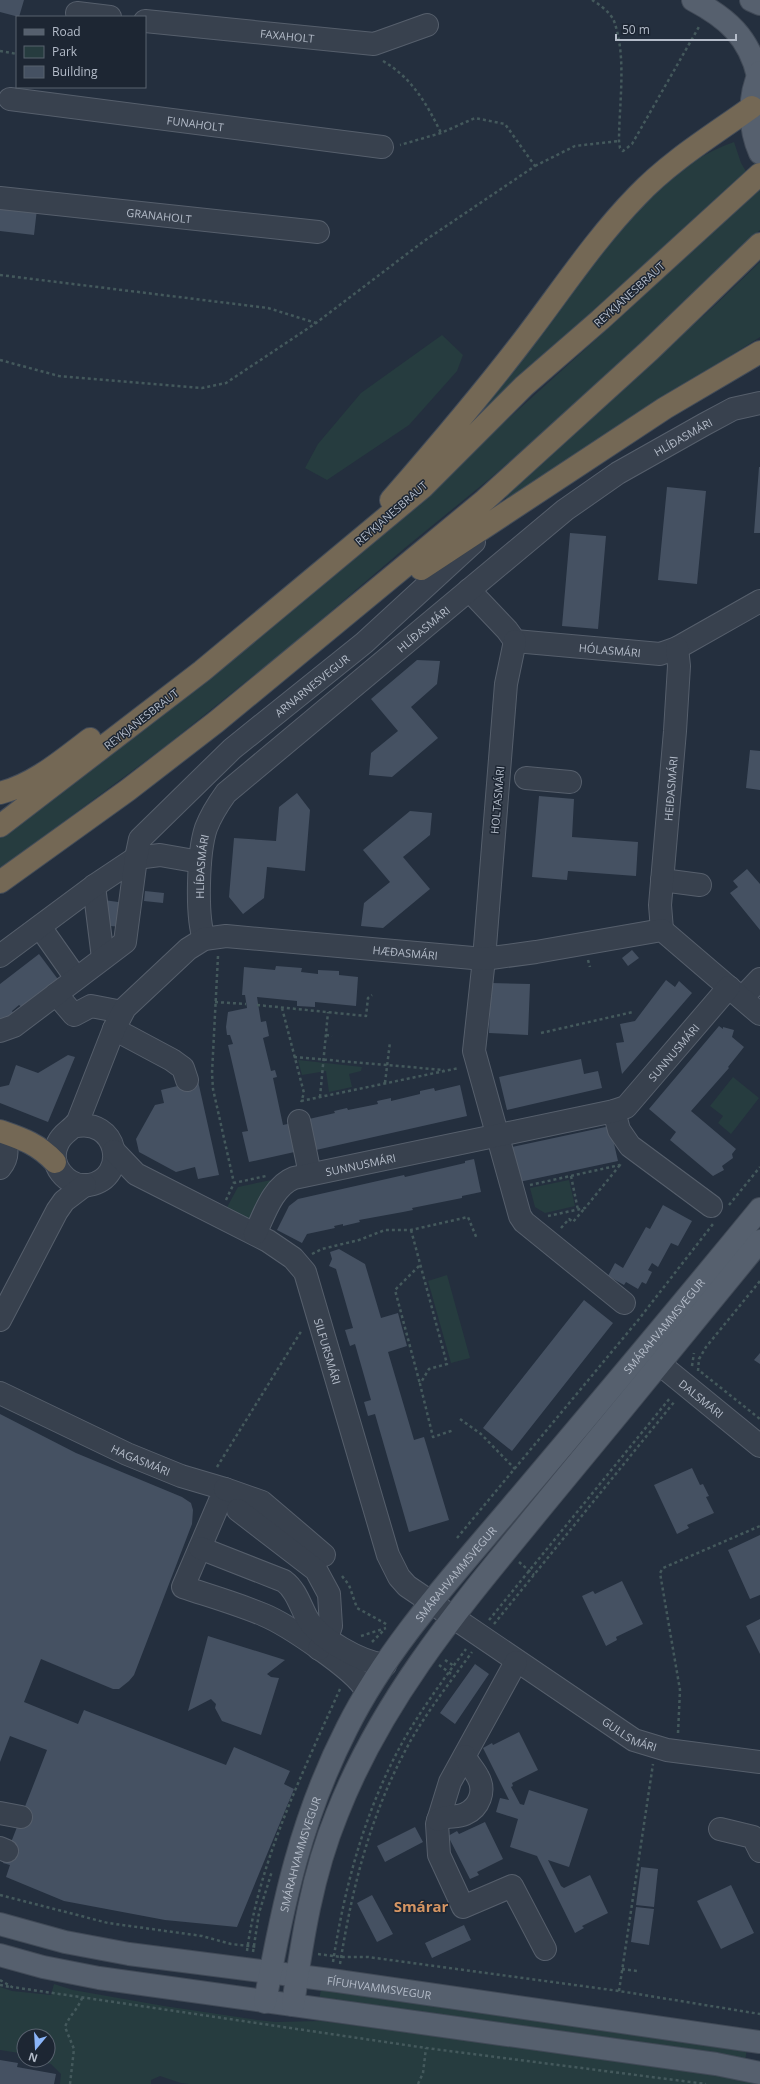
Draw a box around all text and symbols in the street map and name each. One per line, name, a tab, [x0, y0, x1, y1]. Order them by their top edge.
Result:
legend	[16, 16, 146, 88]
scale bar	[616, 16, 736, 42]
text: 50 m	[622, 21, 650, 38]
text: Road	[52, 23, 81, 40]
street label: FAXAHOLT	[259, 25, 315, 45]
text: Park	[52, 43, 78, 60]
text: Building	[52, 63, 98, 80]
street label: FUNAHOLT	[166, 112, 225, 134]
street label: GRANAHOLT	[126, 204, 192, 226]
street label: REYKJANESBRAUT	[590, 258, 668, 330]
street label: HLÍÐASMÁRI	[651, 414, 715, 459]
street label: REYKJANESBRAUT	[352, 477, 430, 549]
street label: HLÍÐASMÁRI	[393, 602, 453, 655]
street label: HÓLASMÁRI	[578, 639, 641, 660]
street label: ARNARNESVEGUR	[271, 650, 352, 720]
street label: REYKJANESBRAUT	[101, 685, 181, 753]
street label: HEIÐASMÁRI	[660, 755, 680, 822]
street label: HOLTASMÁRI	[487, 765, 507, 835]
street label: HLÍÐASMÁRI	[191, 833, 212, 899]
street label: HÆÐASMÁRI	[372, 942, 438, 962]
street label: SUNNUSMÁRI	[644, 1020, 702, 1084]
street label: SUNNUSMÁRI	[324, 1149, 397, 1179]
street label: SMÁRAHVAMMSVEGUR	[619, 1275, 708, 1376]
street label: SILFURSMÁRI	[311, 1316, 345, 1386]
street label: DALSMÁRI	[676, 1375, 727, 1421]
street label: HAGASMÁRI	[109, 1440, 173, 1479]
street label: SMÁRAHVAMMSVEGUR	[411, 1523, 499, 1624]
street label: GULLSMÁRI	[600, 1713, 659, 1754]
street label: SMÁRAHVAMMSVEGUR	[276, 1794, 324, 1913]
district label: Smárar	[394, 1896, 449, 1916]
street label: FÍFUHVAMMSVEGUR	[326, 1972, 433, 2002]
north arrow	[16, 2028, 56, 2068]
text: N	[26, 2049, 39, 2067]

